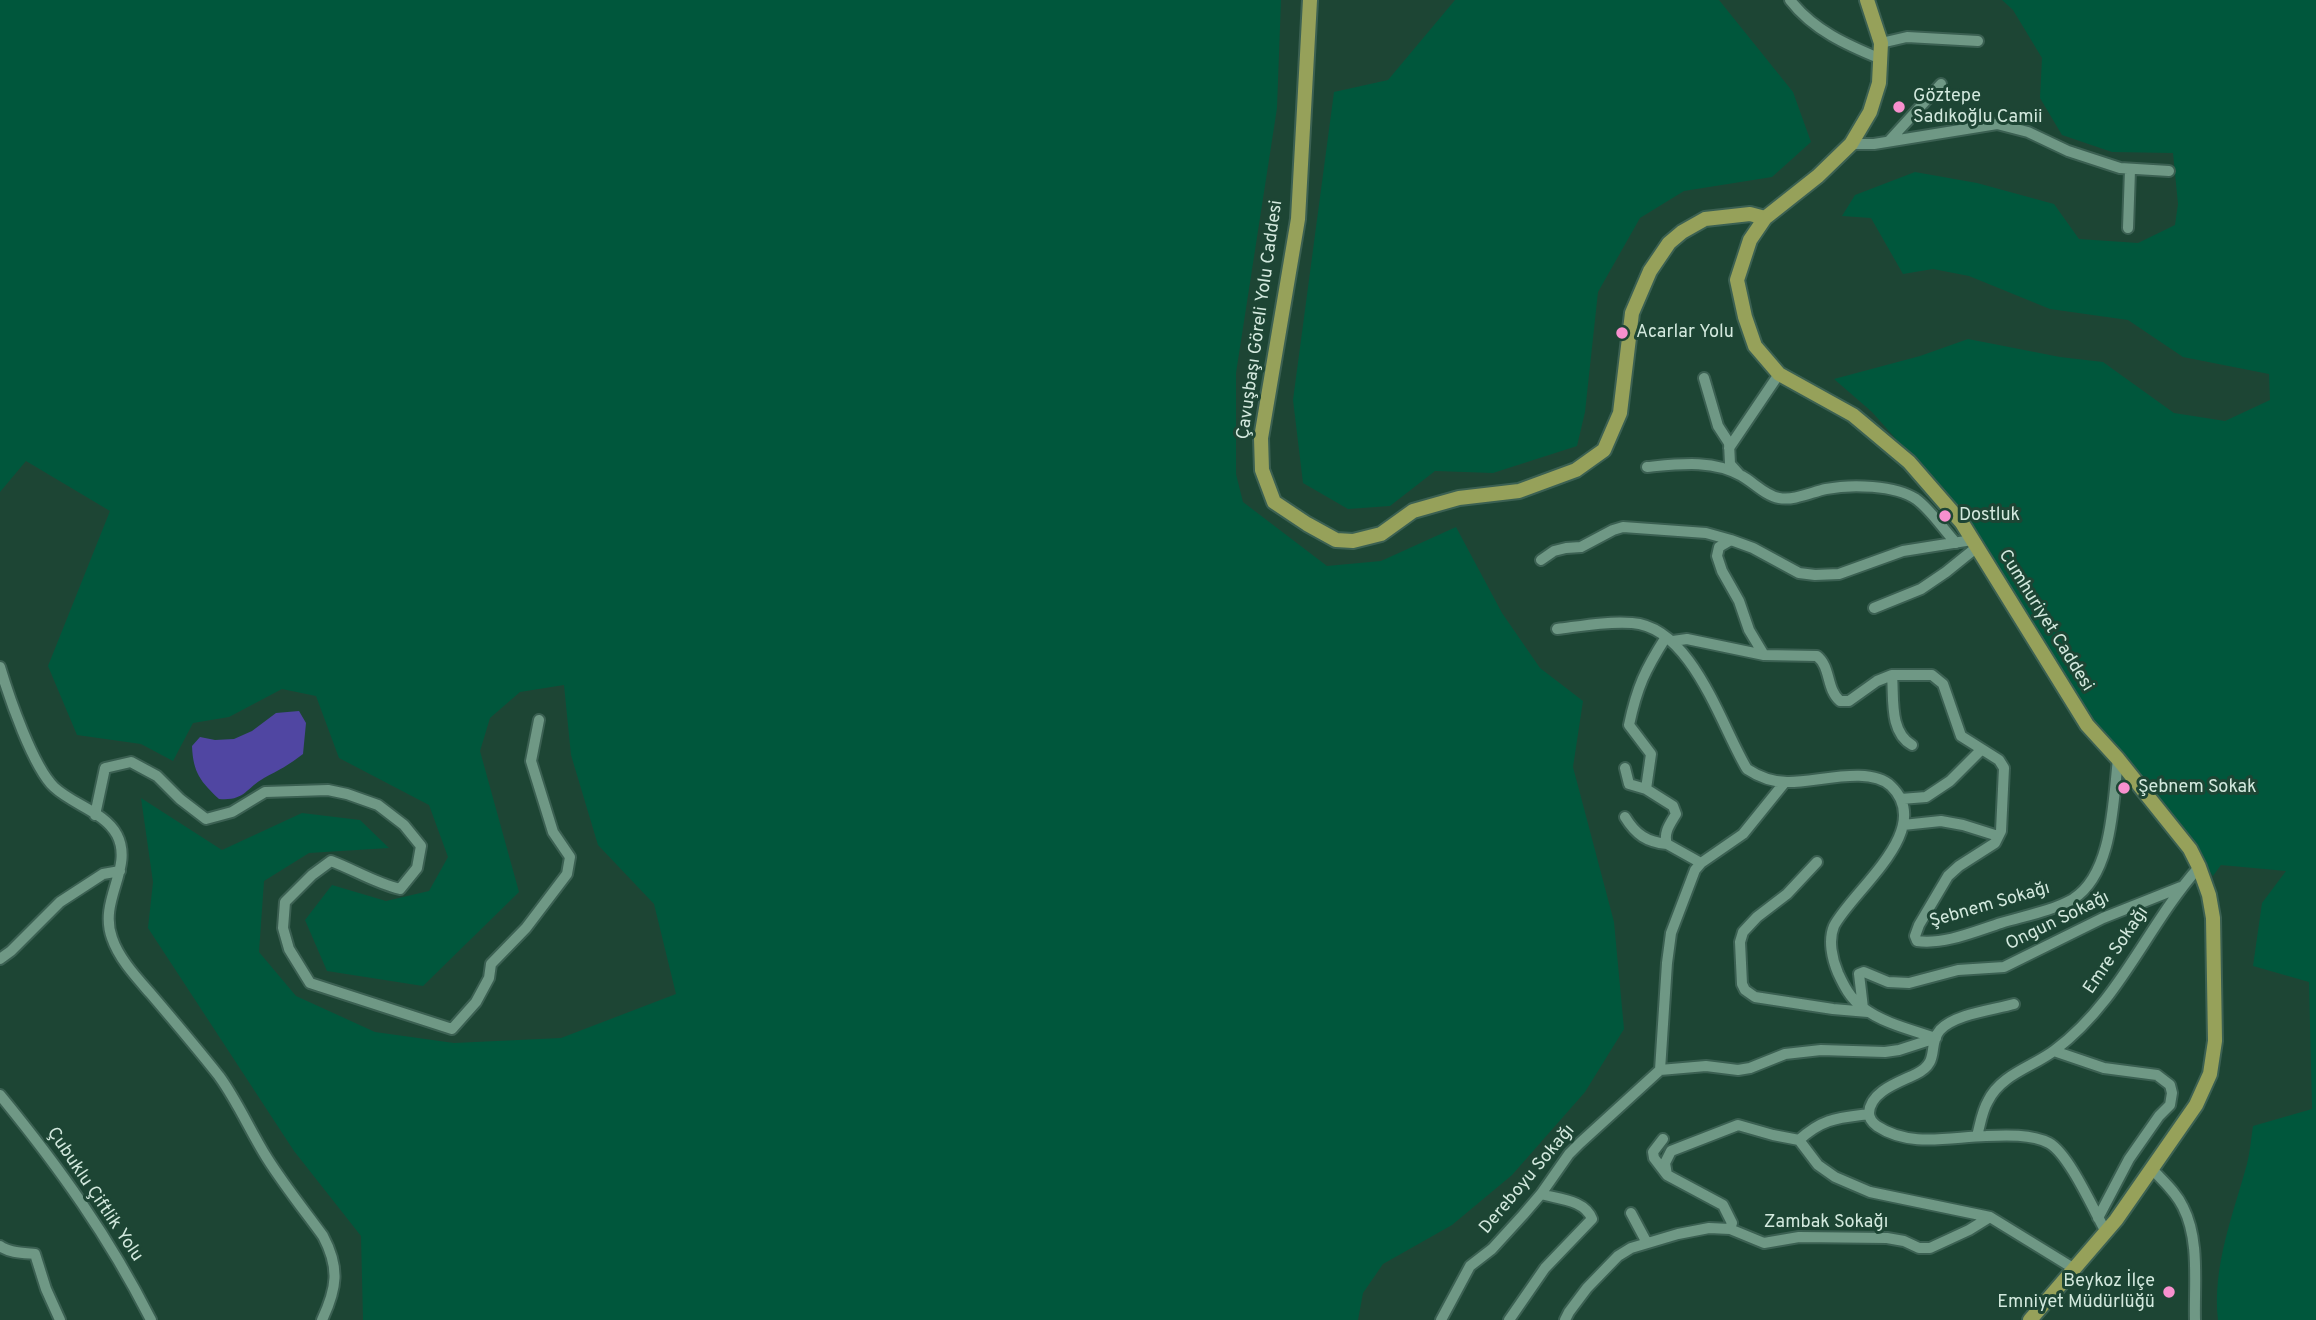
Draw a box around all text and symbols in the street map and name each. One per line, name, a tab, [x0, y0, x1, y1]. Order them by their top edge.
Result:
place label: Göztepe Sadıkoğlu Camii	[1913, 86, 2043, 128]
marker: Göztepe Sadıkoğlu Camii	[1891, 99, 1907, 115]
street label: Çavuşbaşı Göreli Yolu Caddesi	[1234, 199, 1288, 441]
place label: Acarlar Yolu	[1636, 322, 1734, 344]
marker: Acarlar Yolu	[1614, 325, 1630, 341]
place label: Dostluk	[1959, 505, 2020, 527]
marker: Dostluk	[1937, 508, 1953, 524]
street label: Cumhuriyet Caddesi	[1993, 546, 2097, 696]
place label: Şebnem Sokak	[2138, 777, 2257, 799]
marker: Şebnem Sokak	[2116, 780, 2132, 796]
street label: Şebnem Sokağı	[1927, 879, 2053, 933]
street label: Ongun Sokağı	[2003, 888, 2113, 956]
street label: Emre Sokağı	[2080, 903, 2154, 999]
street label: Dereboyu Sokağı	[1476, 1121, 1580, 1239]
street label: Çubuklu Çiftlik Yolu	[41, 1124, 147, 1266]
street label: Zambak Sokağı	[1764, 1212, 1888, 1234]
place label: Beykoz İlçe Emniyet Müdürlüğü	[1997, 1271, 2155, 1314]
marker: Beykoz İlçe Emniyet Müdürlüğü	[2161, 1284, 2177, 1300]

